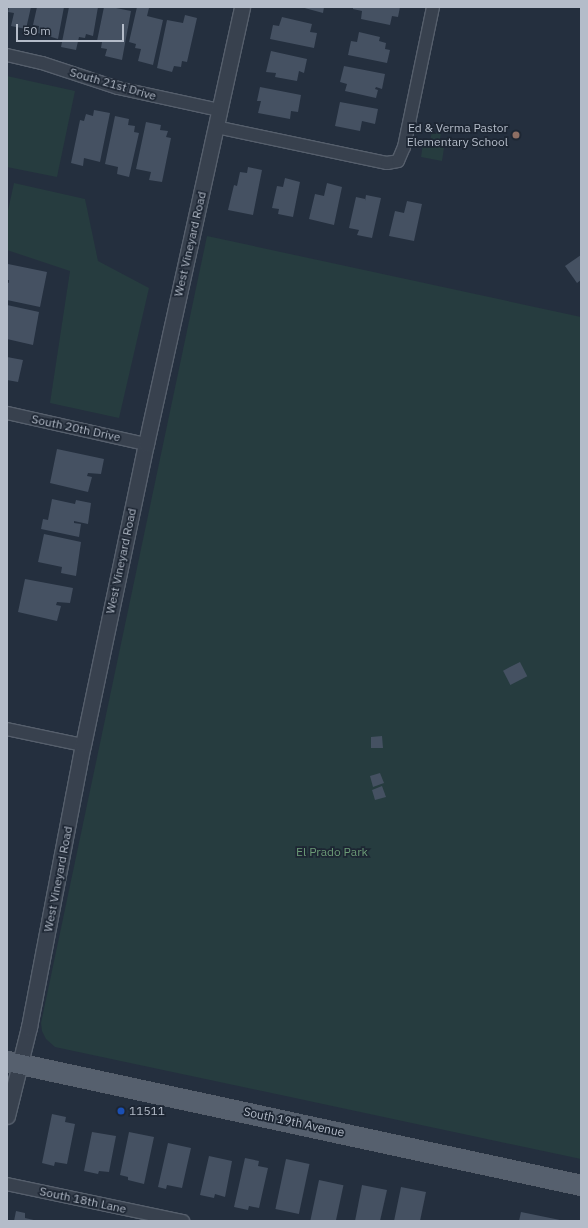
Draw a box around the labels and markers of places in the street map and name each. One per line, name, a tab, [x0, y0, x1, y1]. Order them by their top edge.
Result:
place label: Ed & Verma Pastor Elementary School	[407, 121, 508, 149]
marker: Ed & Verma Pastor Elementary School	[511, 130, 521, 140]
place label: 11511	[129, 1104, 165, 1118]
marker: 11511	[116, 1106, 126, 1116]

